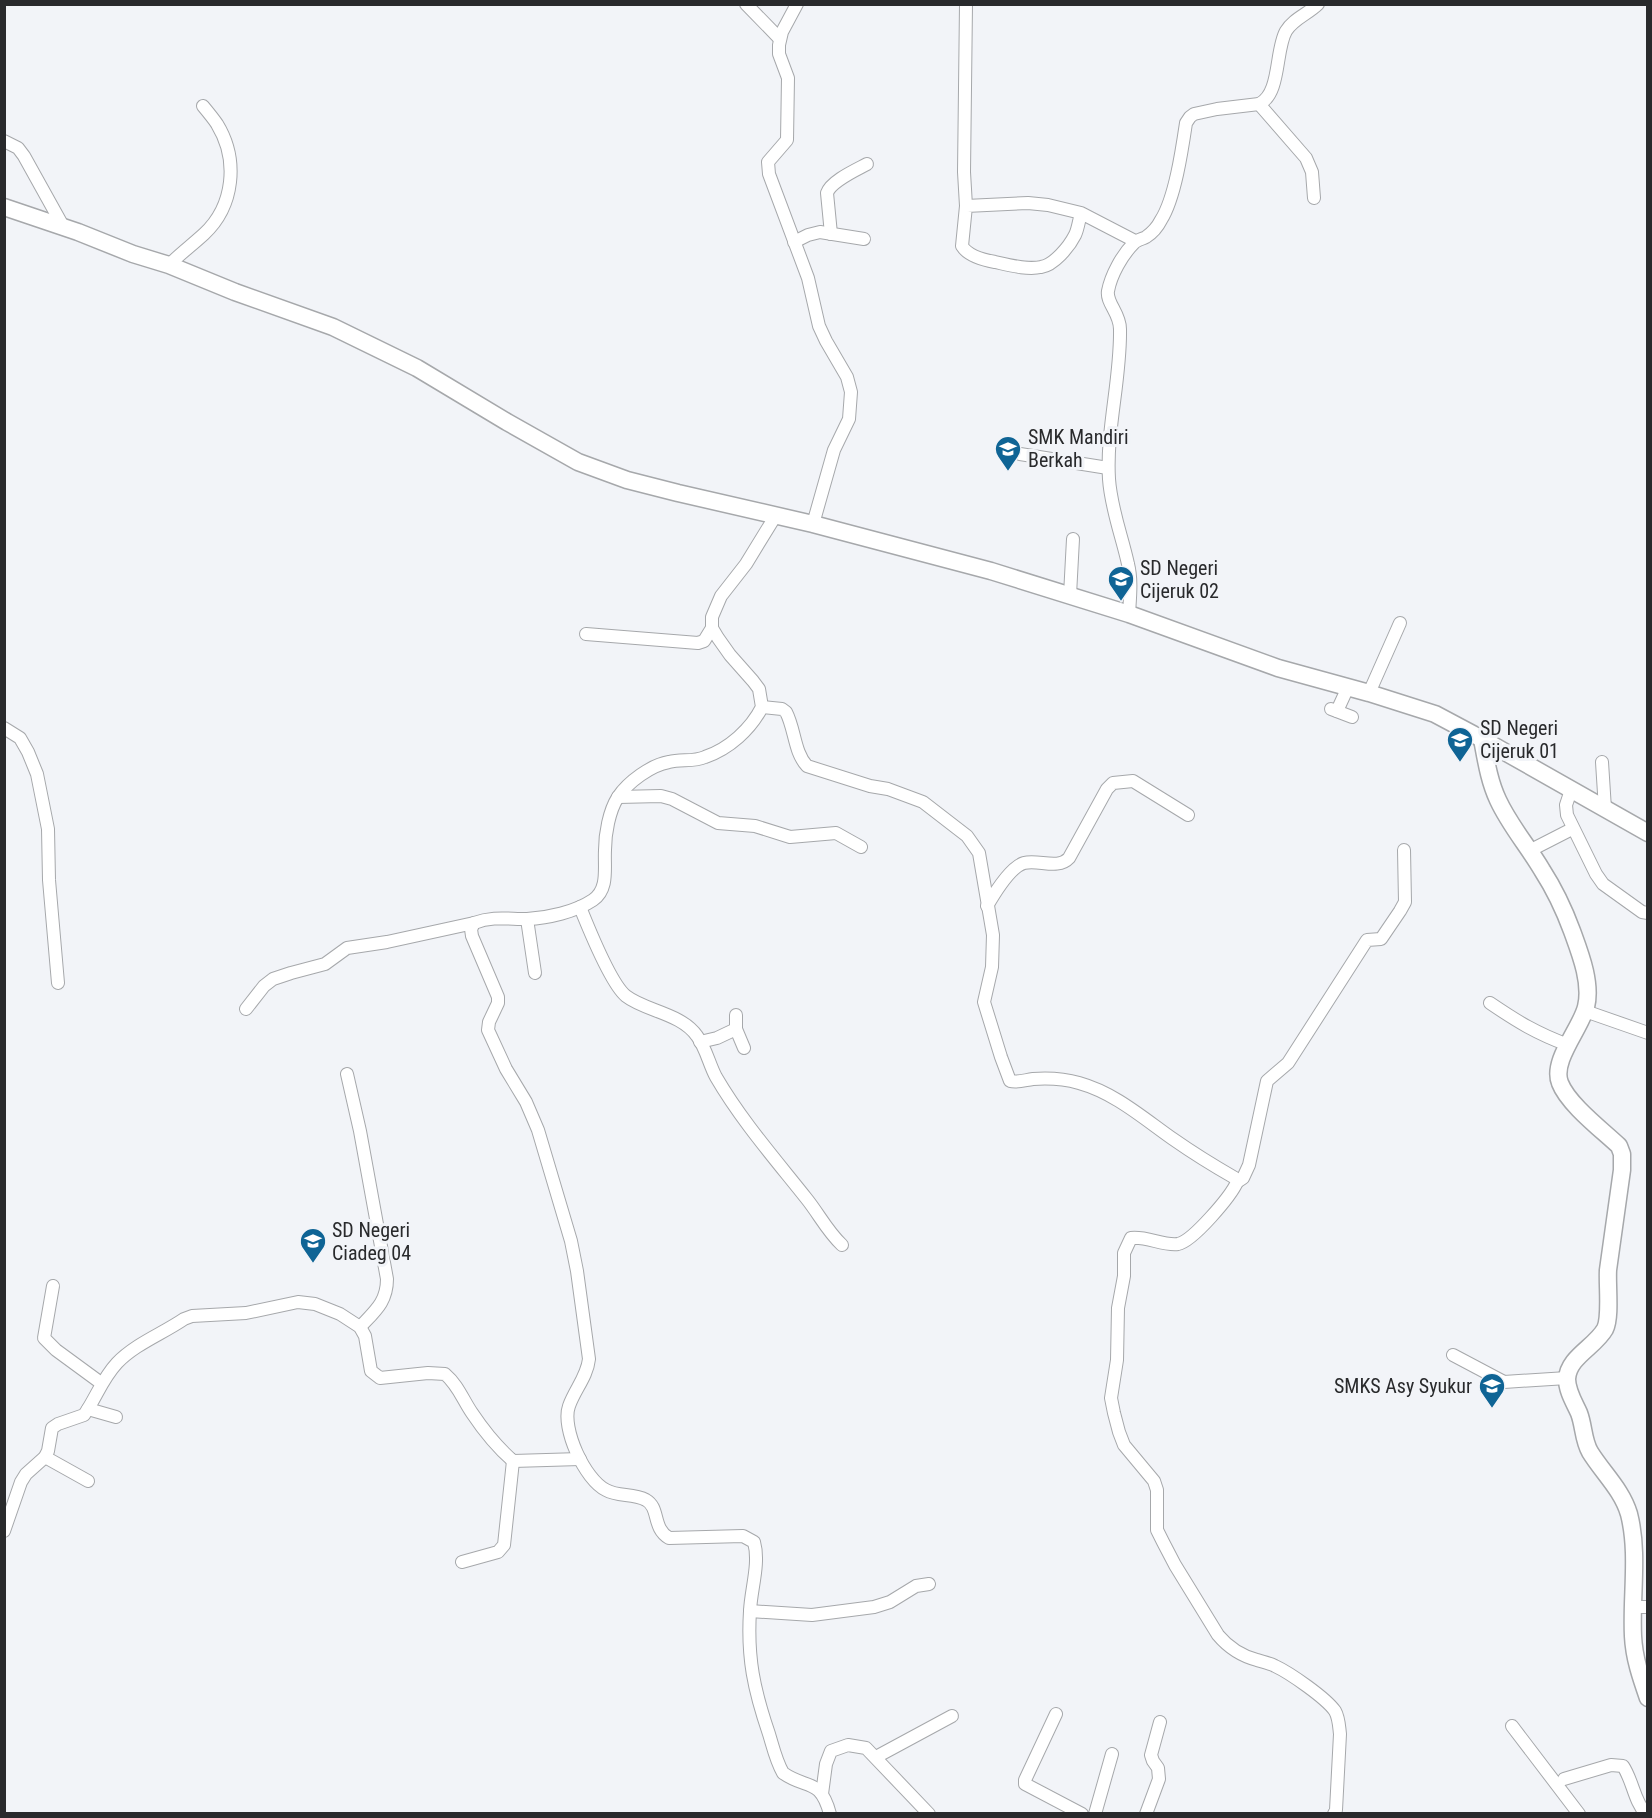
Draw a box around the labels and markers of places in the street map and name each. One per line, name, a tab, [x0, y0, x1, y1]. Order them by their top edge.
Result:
place label: SMK Mandiri Berkah	[1028, 425, 1129, 472]
school or university icon: SMK Mandiri Berkah	[993, 434, 1023, 472]
place label: SD Negeri Cijeruk 02	[1140, 556, 1219, 603]
school or university icon: SD Negeri Cijeruk 02	[1106, 564, 1136, 602]
place label: SD Negeri Cijeruk 01	[1480, 716, 1559, 763]
school or university icon: SD Negeri Cijeruk 01	[1445, 725, 1475, 763]
place label: SD Negeri Ciadeg 04	[332, 1218, 411, 1265]
school or university icon: SD Negeri Ciadeg 04	[298, 1226, 328, 1264]
school or university icon: SMKS Asy Syukur	[1477, 1371, 1507, 1409]
place label: SMKS Asy Syukur	[1334, 1374, 1472, 1398]

